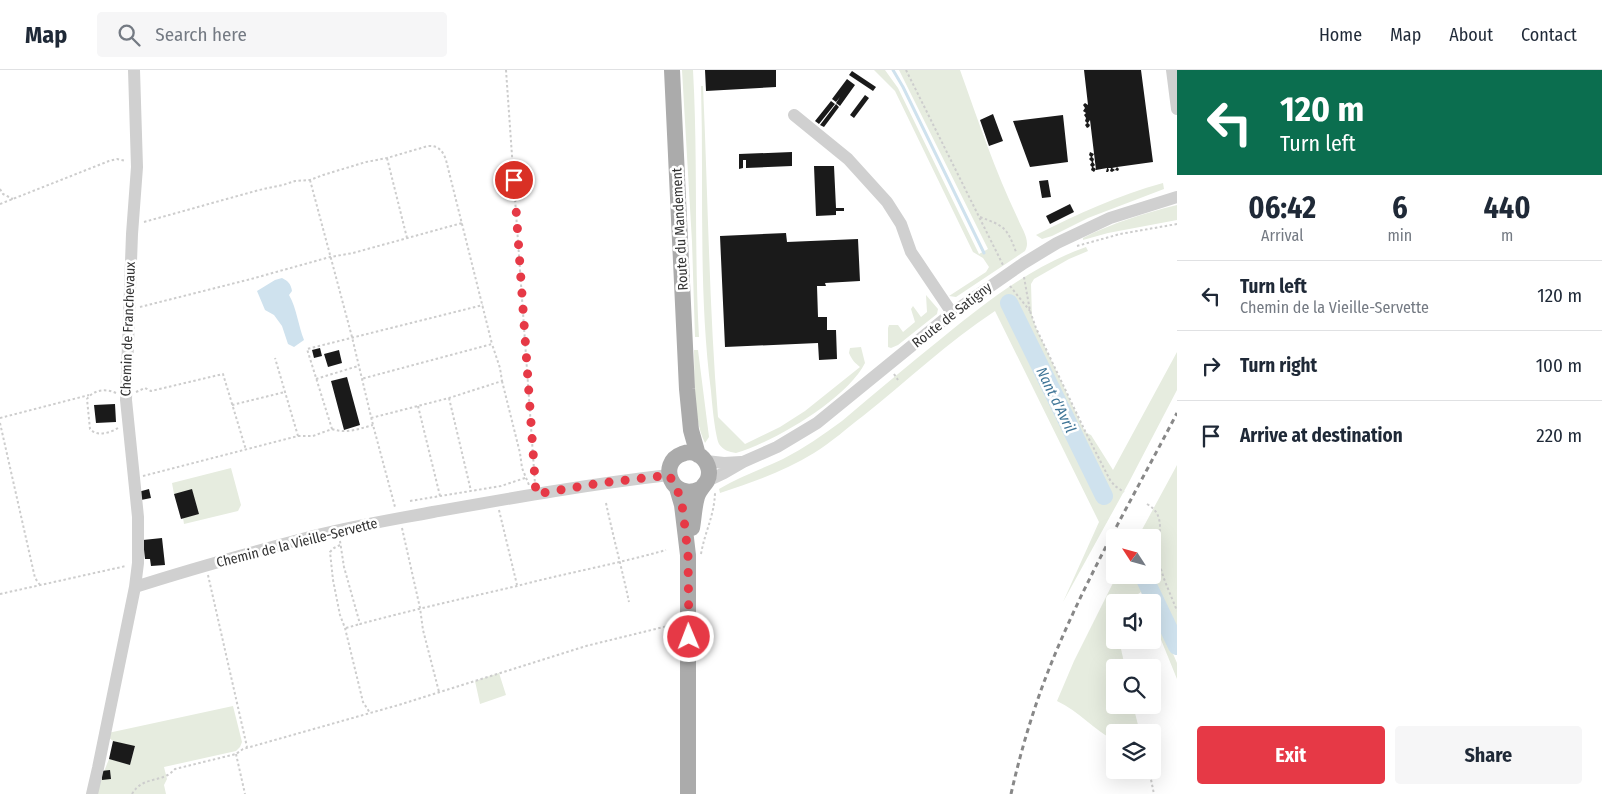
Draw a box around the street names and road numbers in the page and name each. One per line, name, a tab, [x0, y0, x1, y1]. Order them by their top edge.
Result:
street label: Route du Mandement	[668, 167, 692, 291]
street label: Chemin de Franchevaux	[117, 260, 139, 397]
street label: Route de Satigny	[909, 278, 996, 351]
street label: Chemin de la Vieille-Servette	[215, 515, 379, 571]

